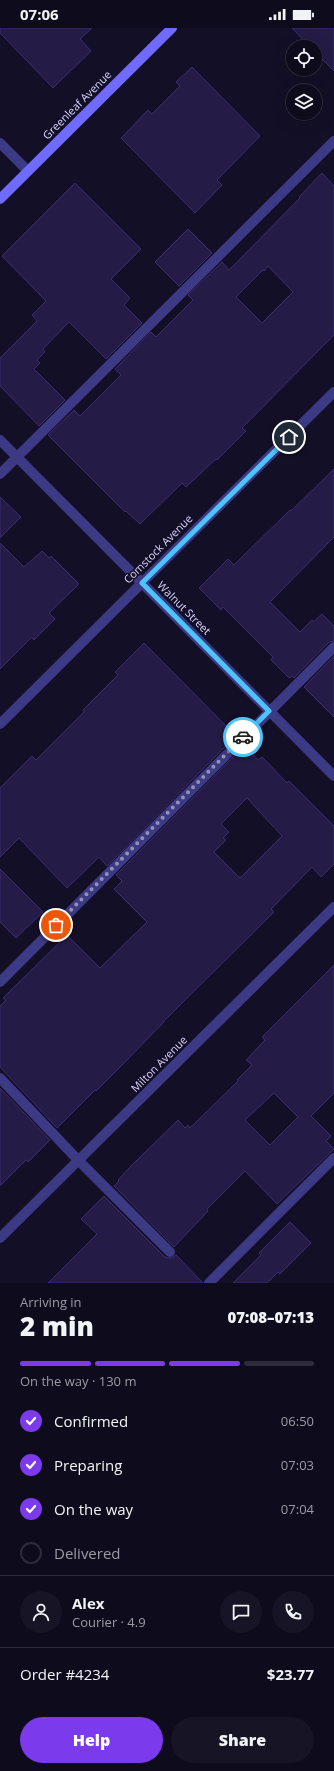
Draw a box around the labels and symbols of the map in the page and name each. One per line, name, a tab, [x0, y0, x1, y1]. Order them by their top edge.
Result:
street label: Greenleaf Avenue	[39, 67, 114, 142]
pin	[272, 420, 306, 454]
street label: Comstock Avenue	[120, 511, 195, 586]
street label: Walnut Street	[154, 578, 214, 638]
courier	[223, 717, 263, 757]
pin	[39, 908, 73, 942]
street label: Milton Avenue	[127, 1032, 190, 1095]

